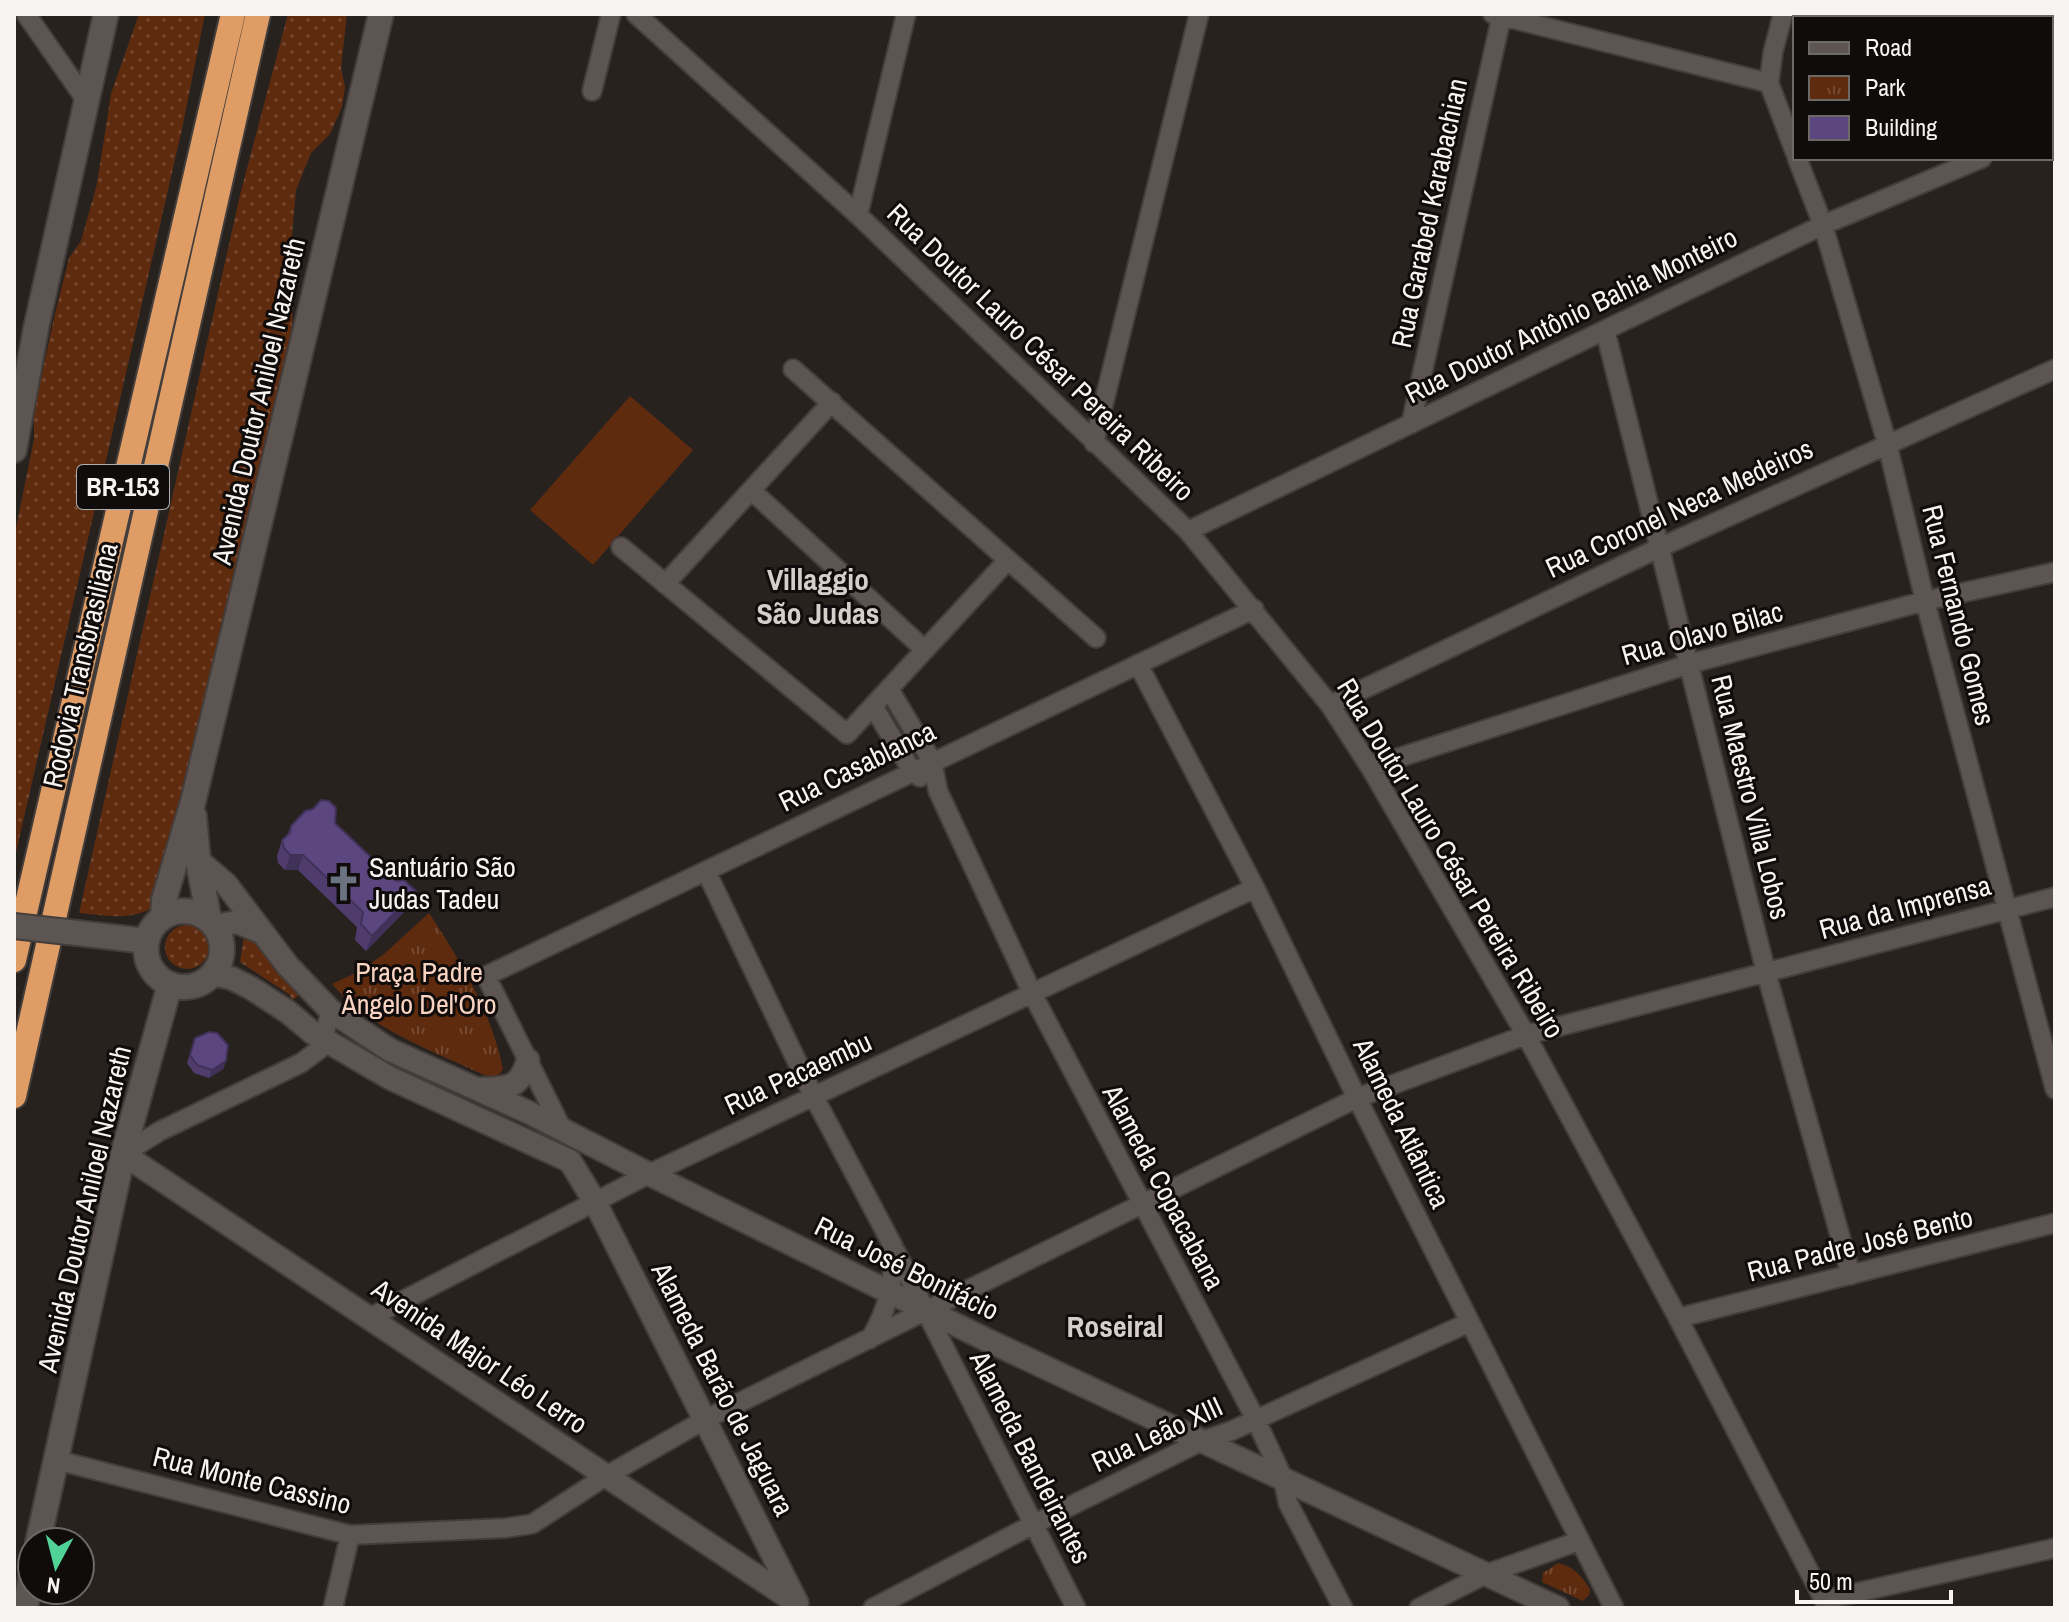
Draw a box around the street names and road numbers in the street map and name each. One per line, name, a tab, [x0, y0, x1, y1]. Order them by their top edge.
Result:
street label: Rua Garabed Karabachian	[1382, 75, 1476, 351]
street label: Rua Doutor Lauro César Pereira Ribeiro	[879, 195, 1203, 509]
street label: Rua Doutor Antônio Bahia Monteiro	[1399, 218, 1743, 412]
street label: Avenida Doutor Aniloel Nazareth	[202, 234, 314, 569]
street label: Rua Coronel Neca Medeiros	[1539, 429, 1819, 587]
road number: BR-153	[77, 465, 169, 509]
street label: Rua Fernando Gomes	[1913, 501, 2005, 729]
street label: Rodovia Transbrasiliana	[33, 539, 127, 791]
street label: Rua Olavo Bilac	[1617, 592, 1787, 674]
street label: Rua Doutor Lauro César Pereira Ribeiro	[1328, 671, 1574, 1045]
street label: Rua Maestro Villa Lobos	[1702, 671, 1800, 923]
street label: Rua Casablanca	[772, 712, 942, 820]
street label: Rua da Imprensa	[1815, 866, 1995, 948]
street label: Rua Pacaembu	[718, 1022, 878, 1124]
street label: Alameda Atlântica	[1344, 1031, 1460, 1215]
street label: Avenida Doutor Aniloel Nazareth	[28, 1042, 140, 1377]
street label: Alameda Copacabana	[1093, 1077, 1234, 1296]
street label: Rua Padre José Bento	[1743, 1198, 1977, 1290]
street label: Rua José Bonifácio	[809, 1207, 1005, 1329]
street label: Alameda Barão de Jaguara	[642, 1255, 803, 1522]
street label: Avenida Major Léo Lerro	[364, 1269, 595, 1442]
street label: Alameda Bandeirantes	[961, 1343, 1101, 1570]
street label: Rua Leão XIII	[1085, 1387, 1229, 1481]
street label: Rua Monte Cassino	[149, 1437, 355, 1523]

